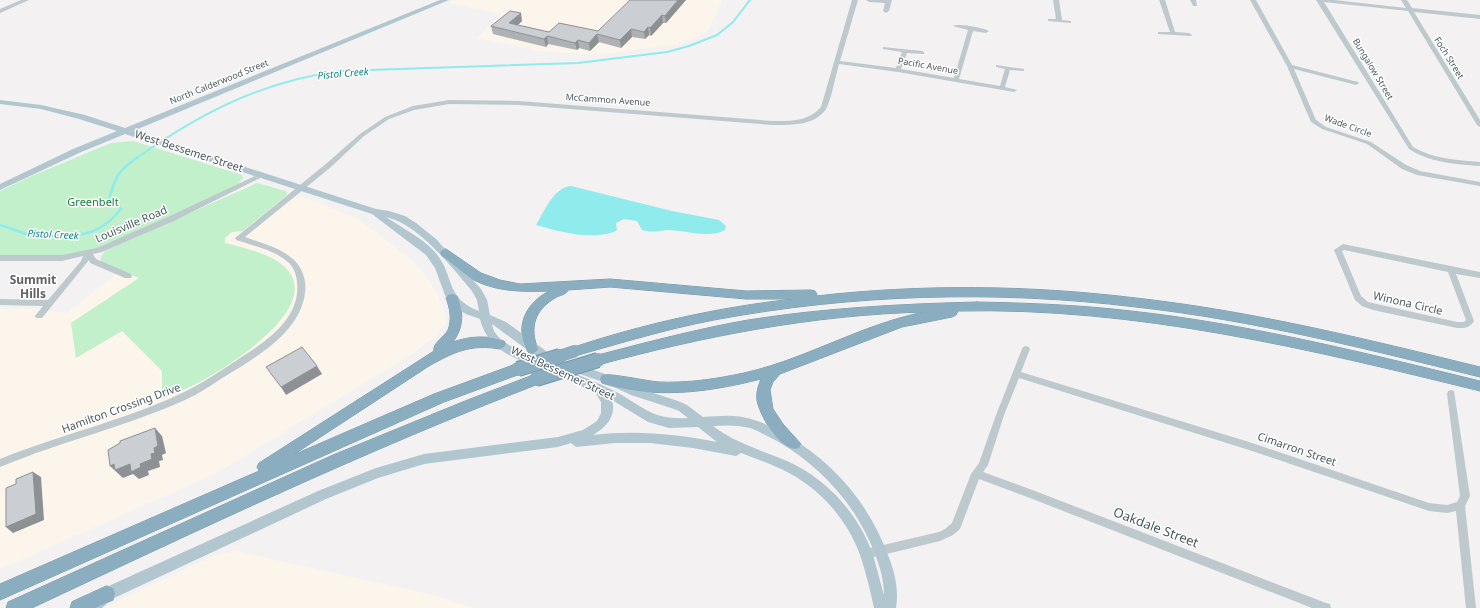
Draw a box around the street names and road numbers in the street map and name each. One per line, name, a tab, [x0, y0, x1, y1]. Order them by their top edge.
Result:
street label: Foch Street	[1431, 34, 1468, 82]
street label: Bungalow Street	[1350, 36, 1397, 103]
street label: Pacific Avenue	[897, 54, 959, 77]
street label: North Calderwood Street	[167, 55, 271, 107]
street label: McCammon Avenue	[565, 90, 651, 109]
street label: Wade Circle	[1323, 111, 1374, 140]
street label: West Bessemer Street	[133, 126, 245, 175]
street label: Louisville Road	[92, 202, 169, 245]
street label: Winona Circle	[1372, 287, 1444, 318]
street label: West Bessemer Street	[509, 342, 618, 403]
street label: Hamilton Crossing Drive	[59, 379, 182, 436]
street label: Cimarron Street	[1256, 428, 1338, 469]
street label: Oakdale Street	[1111, 502, 1202, 552]

